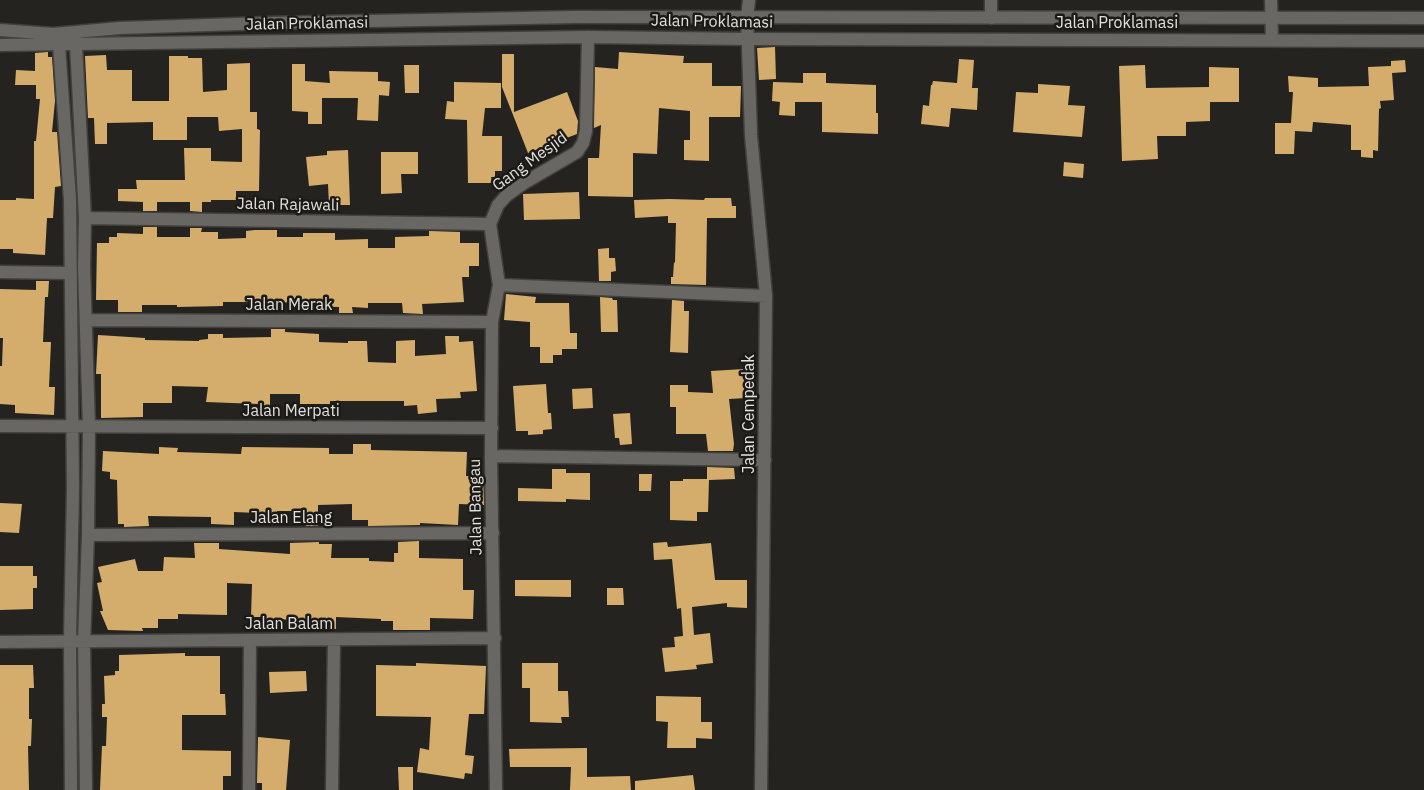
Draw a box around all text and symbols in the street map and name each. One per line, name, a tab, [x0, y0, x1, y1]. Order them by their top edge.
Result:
street label: Jalan Proklamasi	[651, 11, 773, 33]
street label: Jalan Proklamasi	[246, 13, 368, 35]
street label: Jalan Proklamasi	[1056, 13, 1178, 33]
street label: Gang Mesjid	[489, 128, 571, 196]
street label: Jalan Rajawali	[237, 195, 339, 215]
street label: Jalan Merak	[245, 295, 333, 315]
street label: Jalan Cempedak	[739, 354, 759, 474]
street label: Jalan Merpati	[242, 401, 340, 421]
street label: Jalan Bangau	[466, 459, 486, 555]
street label: Jalan Elang	[250, 508, 332, 528]
street label: Jalan Balam	[245, 614, 333, 634]

